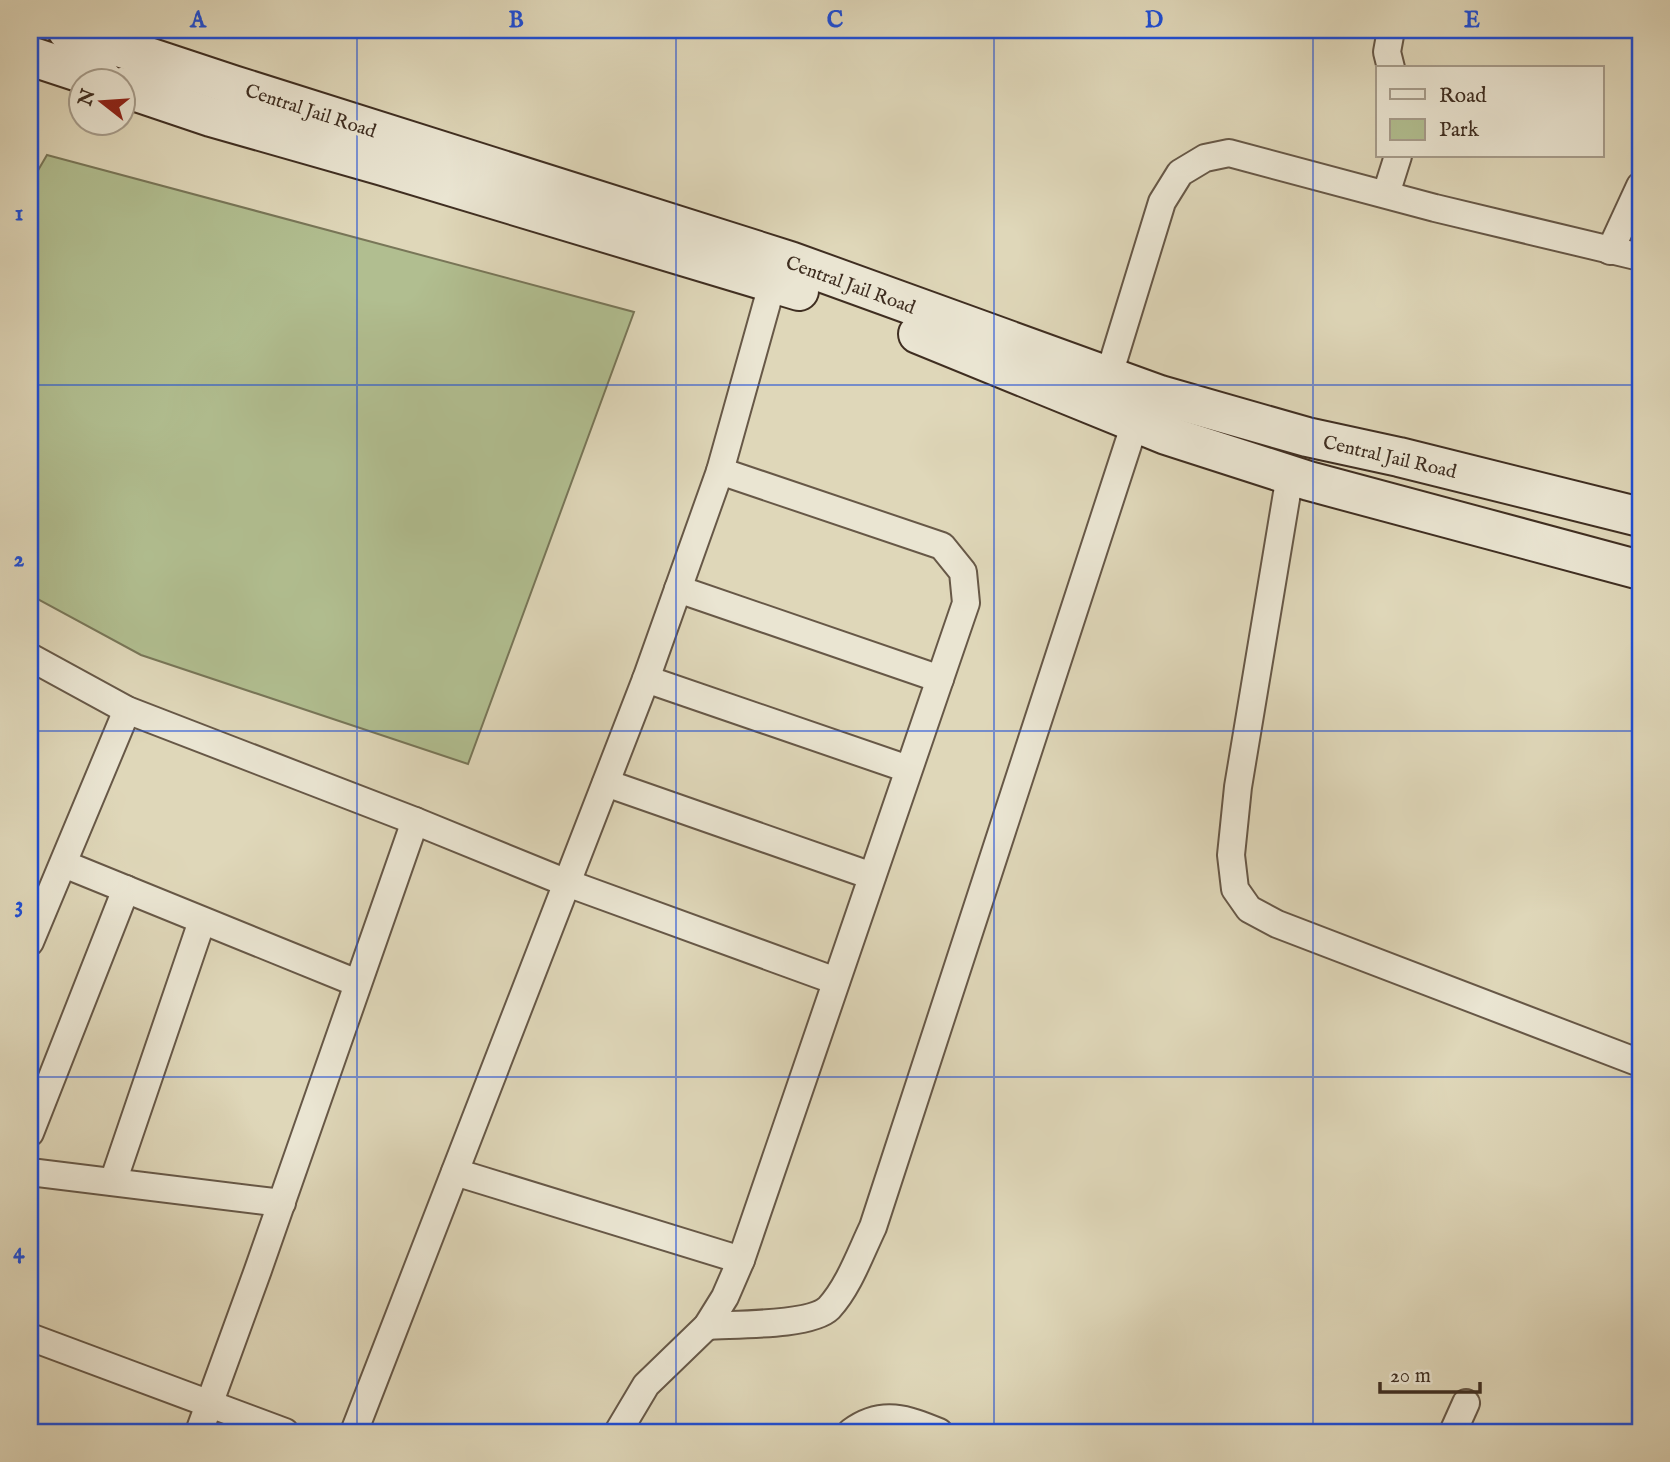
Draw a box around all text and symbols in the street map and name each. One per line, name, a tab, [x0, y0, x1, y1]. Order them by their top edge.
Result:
text: A	[189, 6, 207, 35]
text: B	[508, 6, 524, 35]
text: C	[827, 6, 844, 35]
text: D	[1145, 6, 1163, 35]
text: E	[1464, 6, 1480, 35]
north arrow	[66, 66, 136, 136]
legend	[1376, 66, 1604, 158]
street label: Central Jail Road	[242, 79, 380, 145]
text: Road	[1439, 83, 1487, 110]
text: N	[73, 86, 102, 110]
text: Park	[1439, 117, 1480, 144]
text: 1	[15, 199, 23, 228]
street label: Central Jail Road	[782, 251, 919, 321]
street label: Central Jail Road	[1320, 431, 1459, 485]
text: 2	[14, 545, 25, 574]
text: 3	[15, 891, 23, 920]
text: 4	[13, 1237, 25, 1266]
scale bar	[1380, 1350, 1479, 1394]
text: 20 m	[1390, 1363, 1431, 1390]

